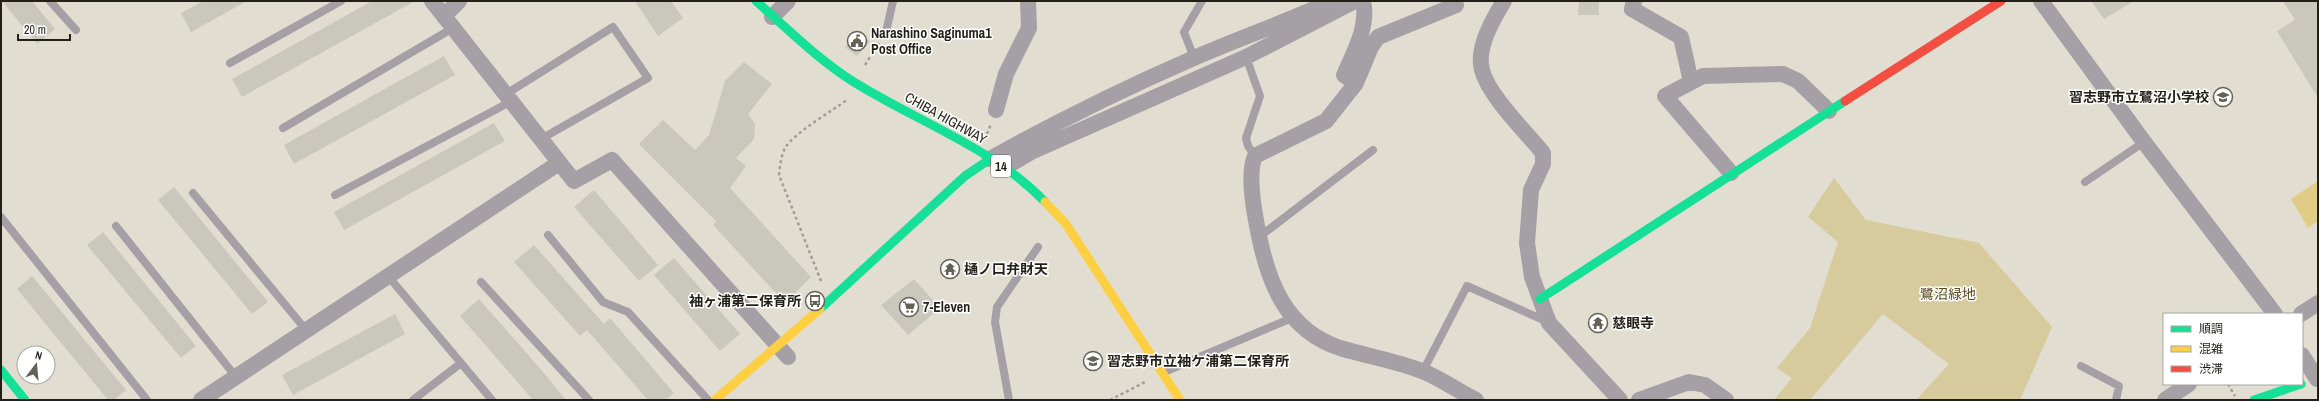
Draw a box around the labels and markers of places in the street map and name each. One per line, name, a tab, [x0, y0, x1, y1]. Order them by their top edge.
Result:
place label: Narashino Saginuma1 Post Office	[871, 24, 992, 58]
public building icon: Narashino Saginuma1 Post Office	[846, 30, 868, 52]
school or university icon: 習志野市立鷺沼小学校	[2212, 86, 2234, 108]
place label: 習志野市立鷺沼小学校	[2069, 88, 2209, 106]
temple icon: 樋ノ口弁財天	[939, 258, 961, 280]
place label: 樋ノ口弁財天	[964, 260, 1048, 278]
bus stop icon: 袖ヶ浦第二保育所	[804, 290, 826, 312]
place label: 袖ヶ浦第二保育所	[689, 292, 801, 310]
supermarket icon: 7-Eleven	[898, 296, 920, 318]
place label: 7-Eleven	[923, 298, 970, 316]
temple icon: 慈眼寺	[1587, 312, 1609, 334]
place label: 慈眼寺	[1612, 314, 1654, 332]
school or university icon: 習志野市立袖ケ浦第二保育所	[1082, 350, 1104, 372]
place label: 習志野市立袖ケ浦第二保育所	[1107, 352, 1289, 370]

